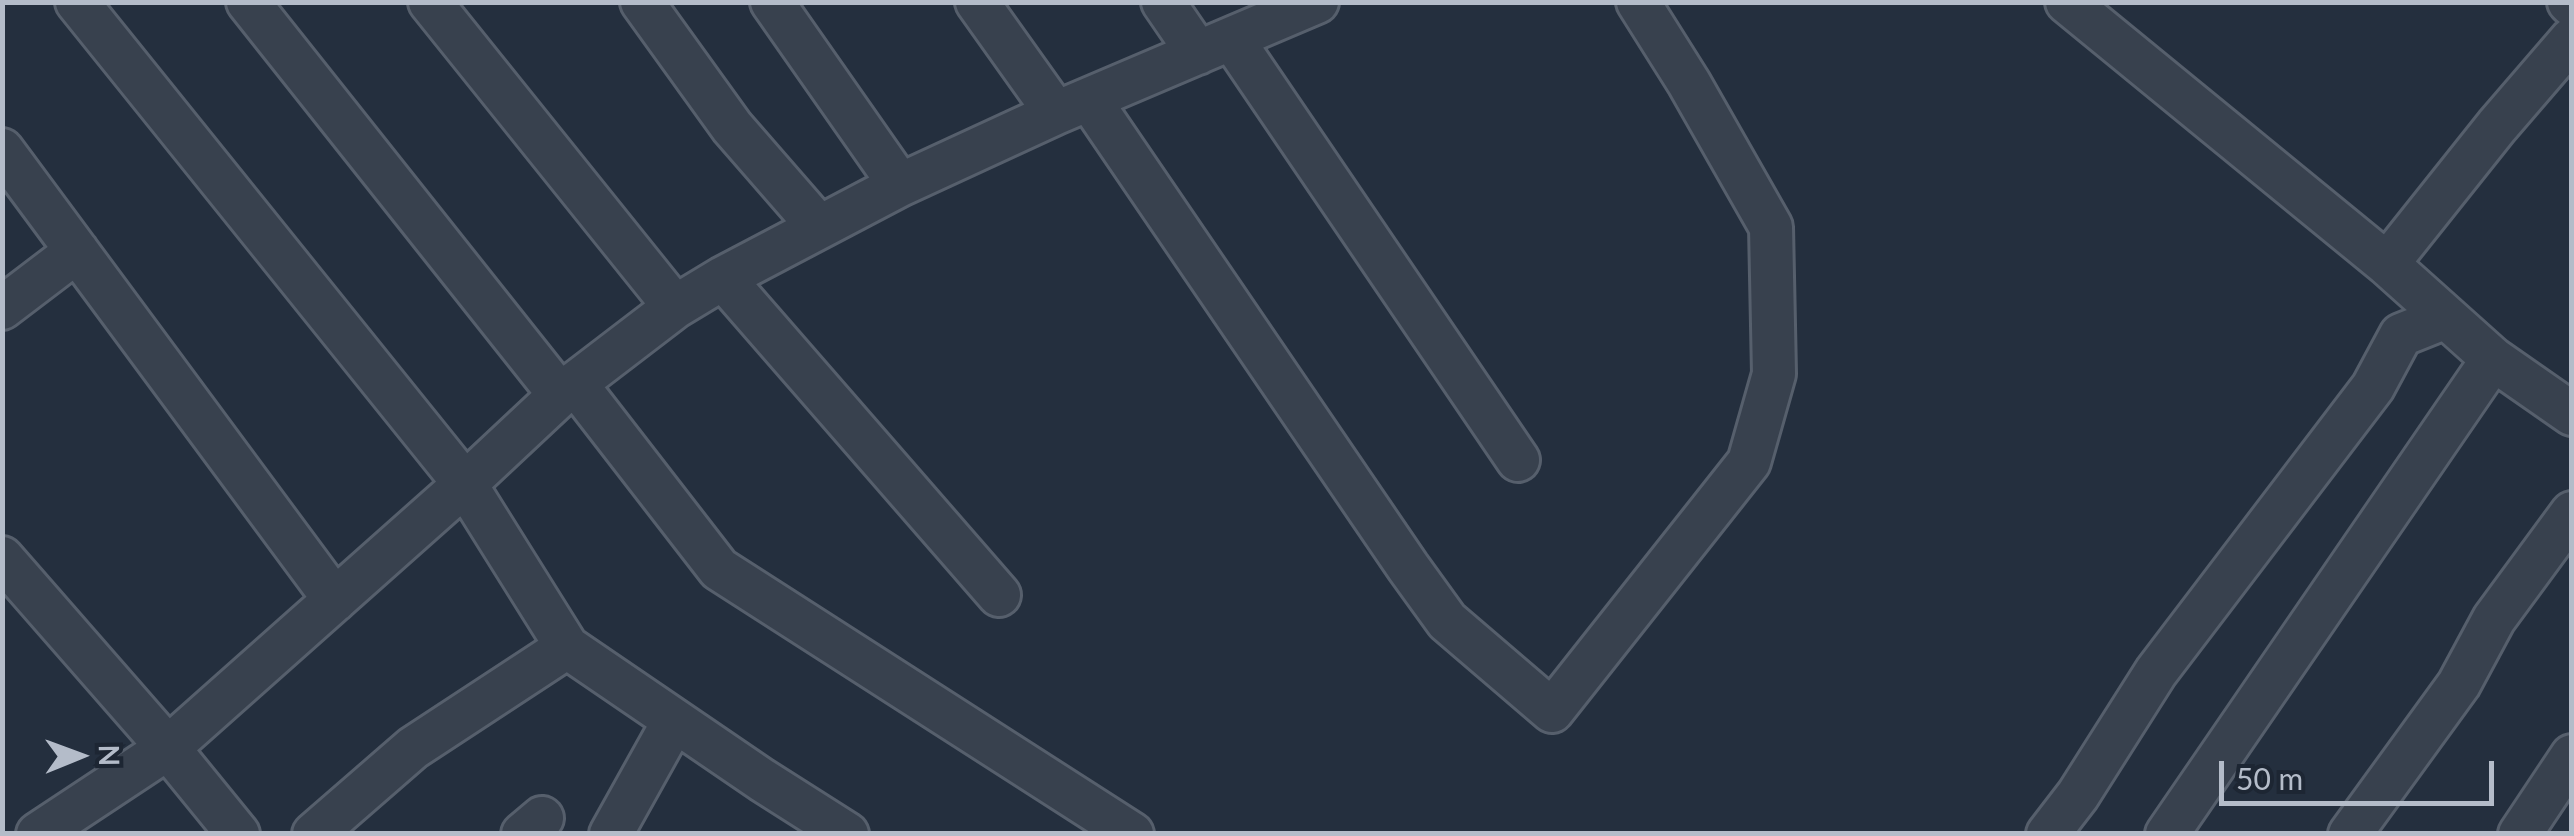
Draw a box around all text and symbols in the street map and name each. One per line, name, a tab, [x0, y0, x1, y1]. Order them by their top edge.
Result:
north arrow	[30, 706, 130, 806]
scale bar	[2224, 741, 2499, 803]
text: N	[93, 744, 127, 767]
text: 50 m	[2236, 760, 2303, 796]

